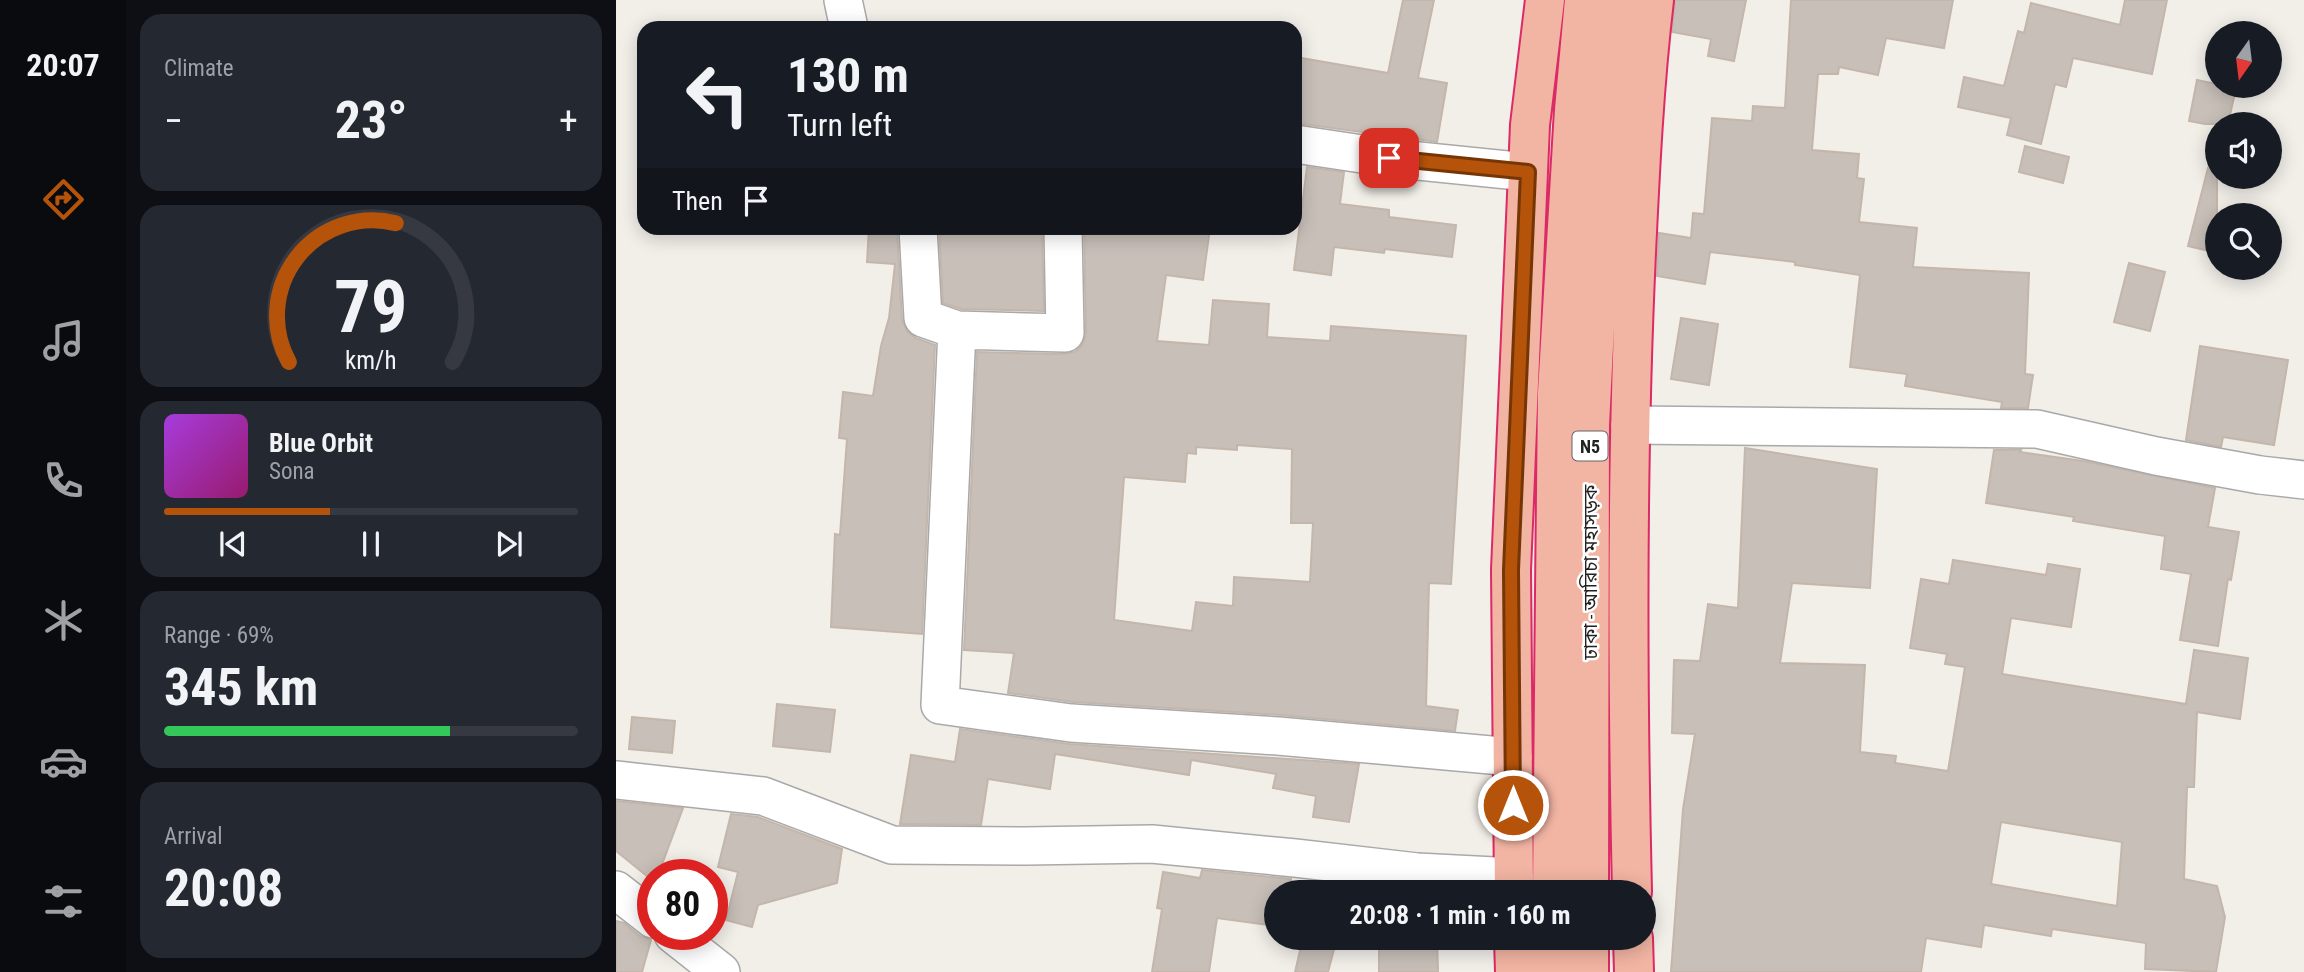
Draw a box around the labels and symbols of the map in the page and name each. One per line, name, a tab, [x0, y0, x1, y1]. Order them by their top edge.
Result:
north arrow	[2205, 21, 2282, 98]
pin	[1359, 128, 1419, 188]
road number: N5	[1572, 432, 1608, 461]
street label: ঢাকা - আরিচা মহাসড়ক	[1579, 484, 1602, 660]
position arrow	[1476, 768, 1550, 842]
speed limit sign: 80	[637, 859, 728, 950]

